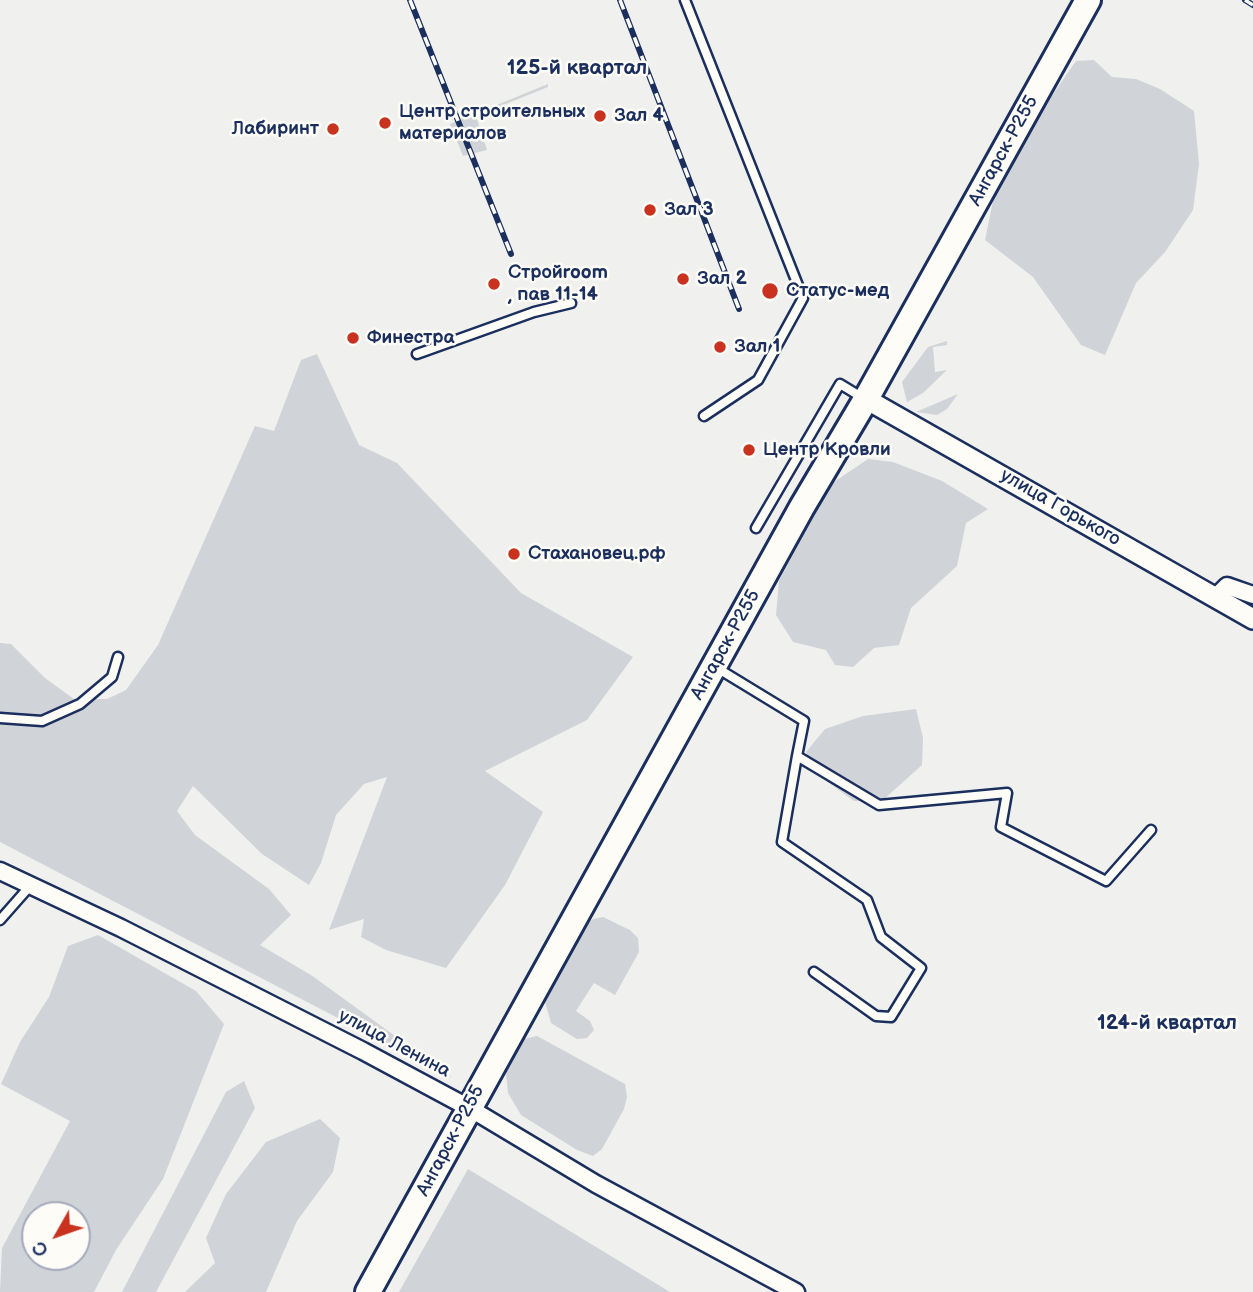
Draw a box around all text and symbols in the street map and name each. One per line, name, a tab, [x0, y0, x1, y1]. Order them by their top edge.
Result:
district label: 125-й квартал	[507, 56, 647, 82]
street label: Ангарск-Р255	[964, 92, 1044, 210]
place label: Центр строительных материалов	[399, 101, 585, 145]
place label: Зал 4	[614, 105, 664, 127]
marker: Зал 4	[592, 108, 608, 124]
marker: Центр строительных материалов	[377, 115, 393, 131]
place label: Лабиринт	[232, 118, 319, 140]
marker: Лабиринт	[325, 121, 341, 137]
place label: Зал 3	[664, 199, 713, 221]
marker: Зал 3	[642, 202, 658, 218]
place label: Стройroom , пав 11-14	[508, 262, 608, 306]
place label: Зал 2	[697, 268, 747, 290]
marker: Зал 2	[675, 271, 691, 287]
marker: Стройroom , пав 11-14	[486, 276, 502, 292]
place label: Статус-мед	[786, 280, 889, 302]
marker: Статус-мед	[760, 281, 780, 301]
place label: Финестра	[367, 327, 455, 349]
marker: Финестра	[345, 330, 361, 346]
place label: Зал 1	[734, 336, 780, 358]
marker: Зал 1	[712, 339, 728, 355]
place label: Центр Кровли	[763, 439, 891, 461]
marker: Центр Кровли	[741, 442, 757, 458]
street label: улица Горького	[996, 464, 1124, 552]
place label: Стахановец.рф	[528, 543, 666, 565]
marker: Стахановец.рф	[506, 546, 522, 562]
street label: Ангарск-Р255	[686, 586, 766, 704]
street label: улица Ленина	[334, 1005, 454, 1083]
district label: 124-й квартал	[1097, 1011, 1237, 1037]
street label: Ангарск-Р255	[412, 1082, 490, 1200]
north arrow	[21, 1201, 91, 1271]
text: С	[28, 1236, 54, 1261]

